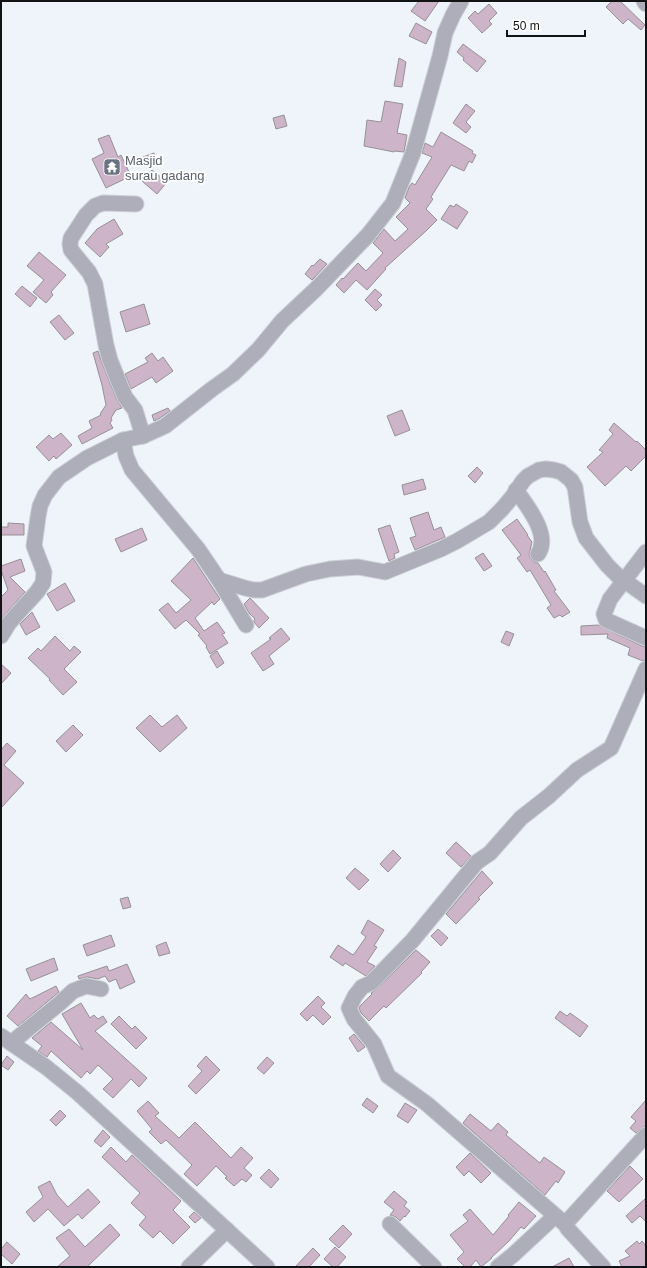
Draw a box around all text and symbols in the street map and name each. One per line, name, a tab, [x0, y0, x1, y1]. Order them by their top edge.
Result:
scale bar	[507, 12, 585, 38]
text: 50 m	[513, 19, 540, 33]
place label: Masjid surau gadang	[125, 153, 205, 183]
temple icon: Masjid surau gadang	[102, 157, 122, 177]

